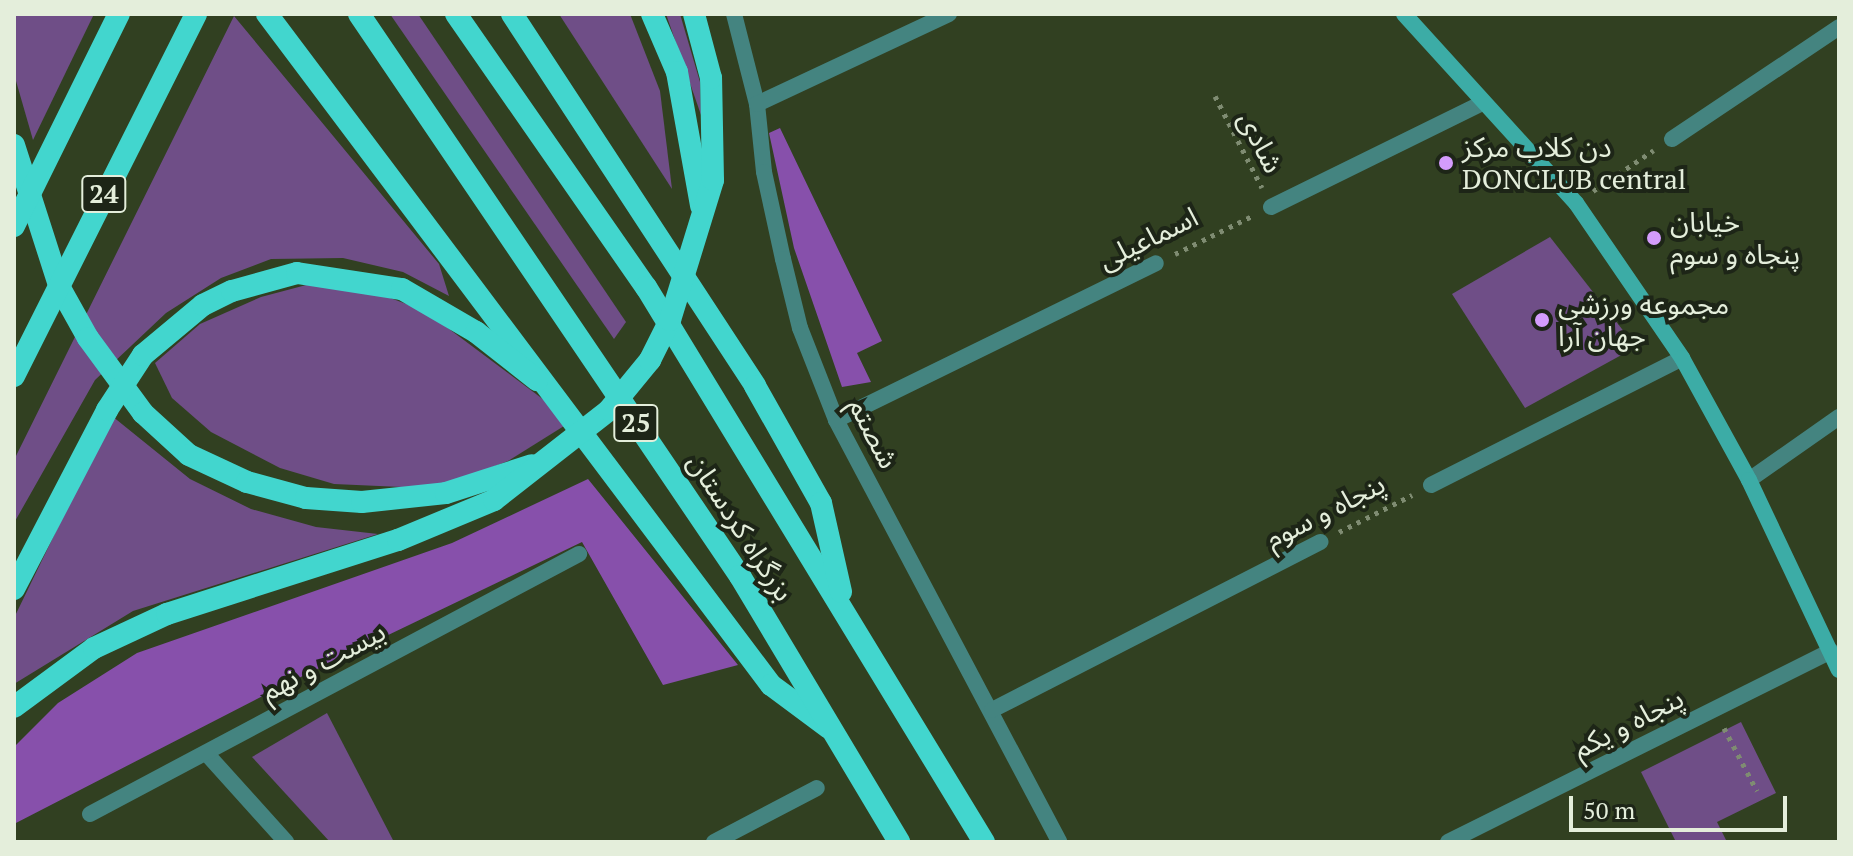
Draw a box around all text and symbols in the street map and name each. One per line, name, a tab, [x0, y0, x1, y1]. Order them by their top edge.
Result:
street label: شادی	[1231, 106, 1291, 178]
place label: دن کلاب مرکز DONCLUB central	[1462, 130, 1686, 196]
marker: دن کلاب مرکز DONCLUB central	[1437, 154, 1455, 172]
road number: 24	[80, 172, 128, 216]
street label: اسماعیلی	[1093, 200, 1203, 276]
place label: خیابان پنجاه و سوم	[1670, 205, 1800, 271]
marker: خیابان پنجاه و سوم	[1645, 229, 1663, 247]
place label: مجموعه ورزشی جهان آرا	[1558, 287, 1729, 353]
marker: مجموعه ورزشی جهان آرا	[1533, 311, 1551, 329]
street label: شصتم	[842, 392, 906, 474]
road number: 25	[612, 401, 660, 445]
street label: بزرگراه کردستان	[681, 447, 801, 607]
street label: پنجاه و سوم	[1259, 466, 1391, 556]
street label: بیست و نهم	[255, 614, 391, 708]
street label: پنجاه و یکم	[1567, 681, 1689, 765]
scale bar	[1573, 780, 1791, 830]
text: 50 m	[1583, 794, 1635, 826]

